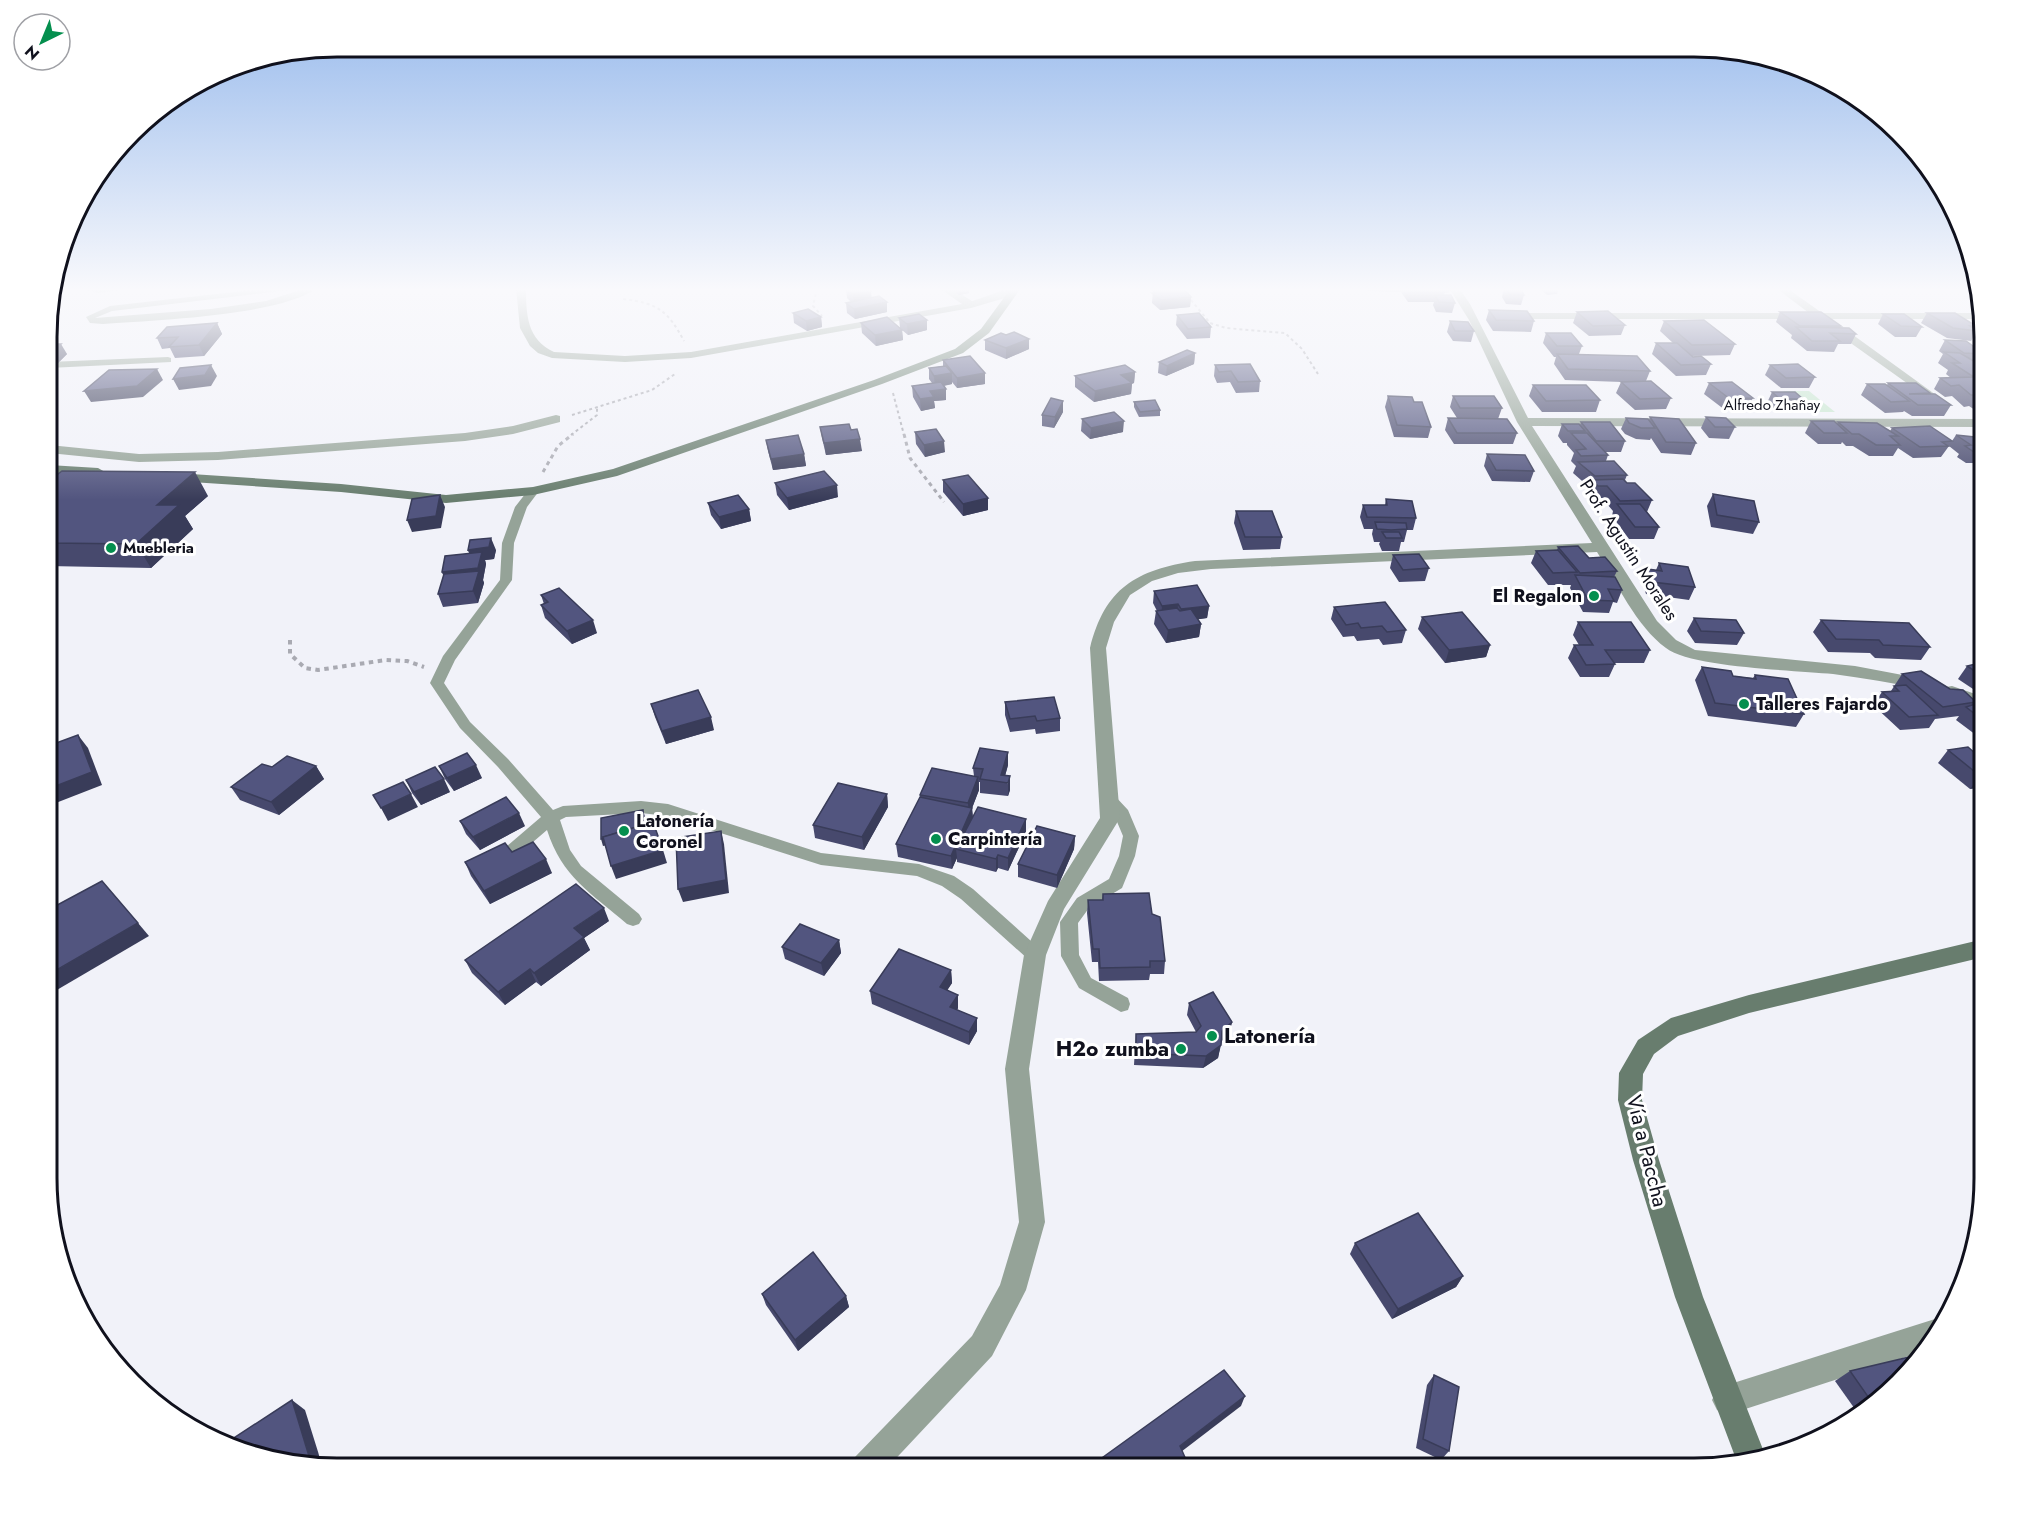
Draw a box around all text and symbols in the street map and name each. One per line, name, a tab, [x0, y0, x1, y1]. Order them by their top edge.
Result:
north arrow	[12, 12, 72, 72]
text: N	[20, 40, 45, 65]
street label: Alfredo Zhañay	[1724, 394, 1821, 416]
street label: Prof. Agustin Morales	[1573, 474, 1685, 626]
place label: Muebleria	[123, 537, 194, 559]
marker: Muebleria	[104, 541, 118, 555]
place label: El Regalon	[1492, 583, 1582, 609]
marker: El Regalon	[1587, 589, 1601, 603]
place label: Talleres Fajardo	[1756, 691, 1888, 717]
marker: Talleres Fajardo	[1737, 697, 1751, 711]
place label: Latonería Coronel	[636, 808, 714, 855]
marker: Latonería Coronel	[617, 824, 631, 838]
place label: Carpintería	[948, 826, 1042, 852]
marker: Carpintería	[929, 832, 943, 846]
place label: Latonería	[1224, 1021, 1315, 1051]
marker: Latonería	[1205, 1029, 1219, 1043]
place label: H2o zumba	[1056, 1034, 1169, 1064]
marker: H2o zumba	[1174, 1042, 1188, 1056]
street label: Vía a Paccha	[1619, 1092, 1675, 1210]

